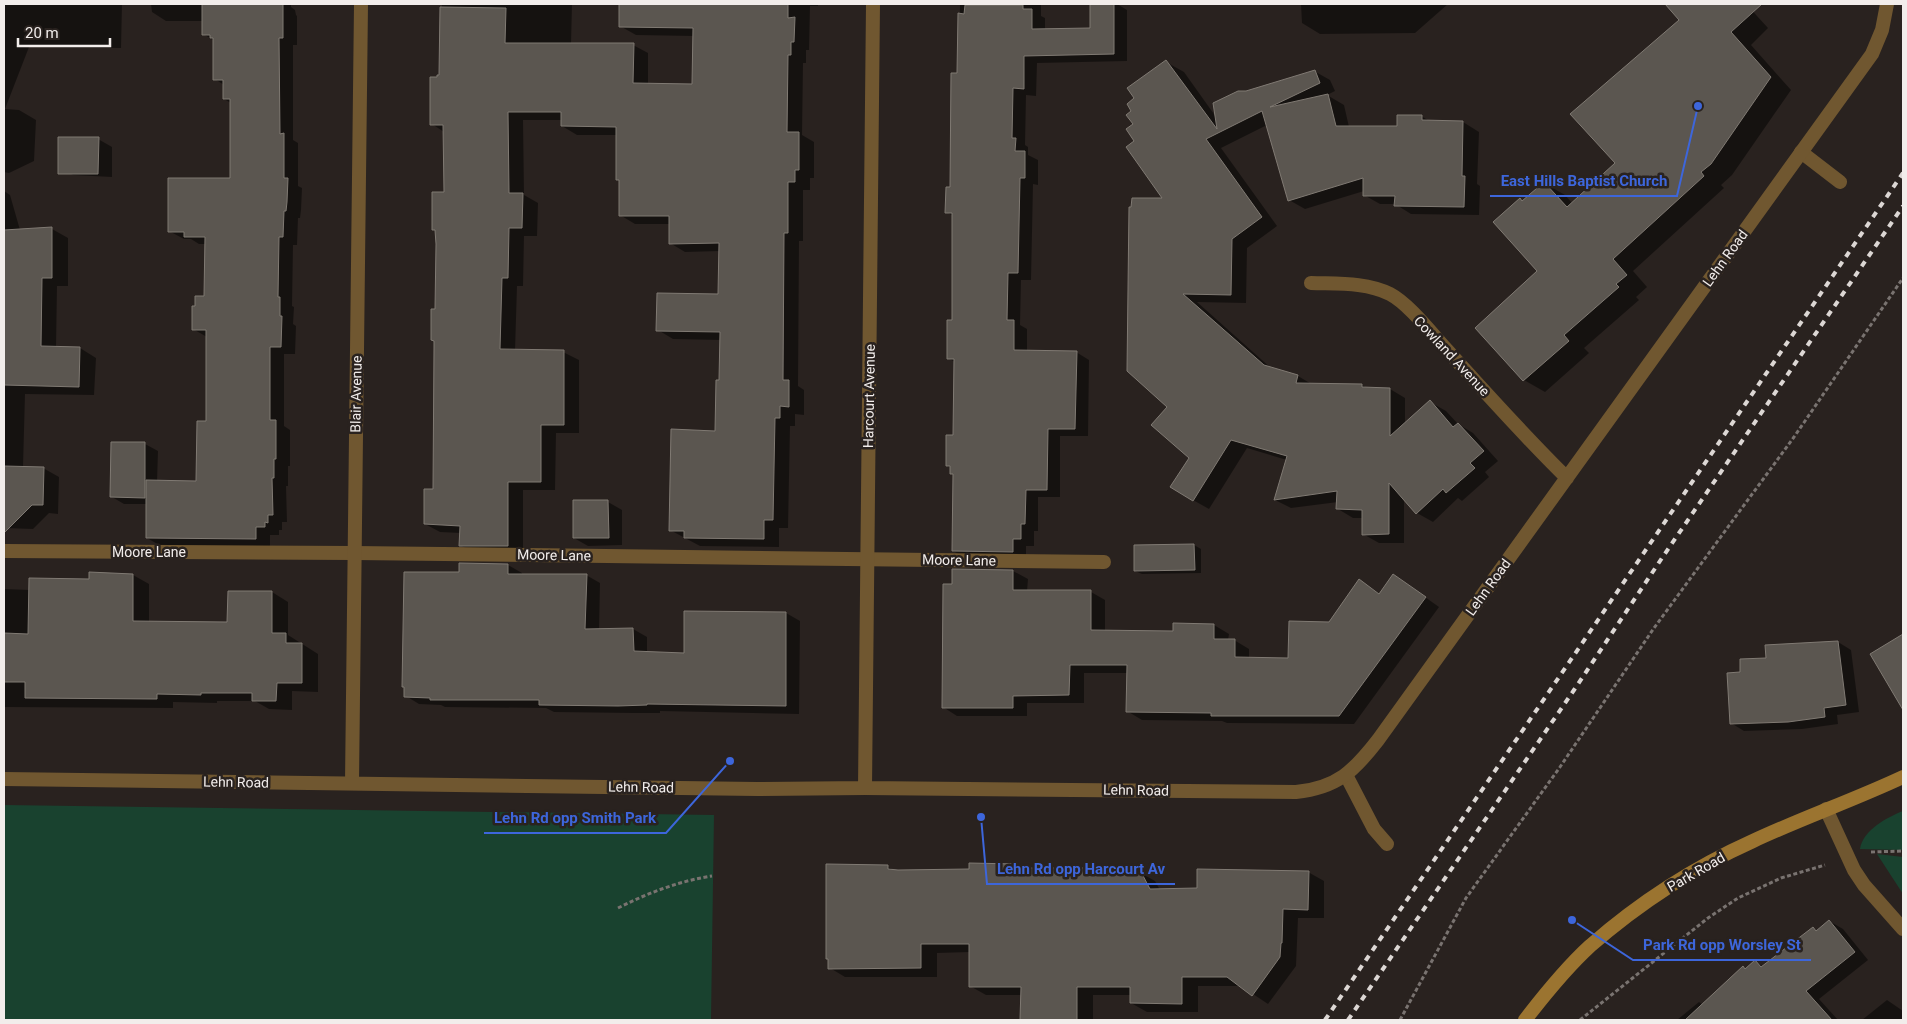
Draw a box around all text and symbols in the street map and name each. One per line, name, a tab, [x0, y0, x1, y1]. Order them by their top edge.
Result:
scale bar	[18, 15, 110, 47]
text: 20 m	[25, 24, 59, 42]
callout: East Hills Baptist Church	[1490, 166, 1677, 196]
text: East Hills Baptist Church	[1501, 172, 1667, 190]
street label: Lehn Road	[1699, 227, 1751, 289]
street label: Cowland Avenue	[1411, 313, 1493, 399]
street label: Harcourt Avenue	[860, 344, 878, 448]
street label: Blair Avenue	[347, 355, 365, 433]
street label: Moore Lane	[112, 544, 186, 560]
street label: Moore Lane	[517, 546, 591, 564]
street label: Moore Lane	[922, 551, 996, 569]
street label: Lehn Road	[1462, 556, 1514, 618]
street label: Lehn Road	[203, 773, 269, 791]
street label: Lehn Road	[608, 778, 674, 796]
street label: Lehn Road	[1103, 781, 1169, 799]
callout: Lehn Rd opp Smith Park	[484, 803, 666, 833]
text: Lehn Rd opp Smith Park	[494, 809, 657, 827]
street label: Park Road	[1664, 849, 1728, 895]
callout: Lehn Rd opp Harcourt Av	[987, 854, 1175, 884]
text: Lehn Rd opp Harcourt Av	[997, 860, 1166, 878]
callout: Park Rd opp Worsley St	[1633, 930, 1811, 960]
text: Park Rd opp Worsley St	[1643, 936, 1801, 954]

